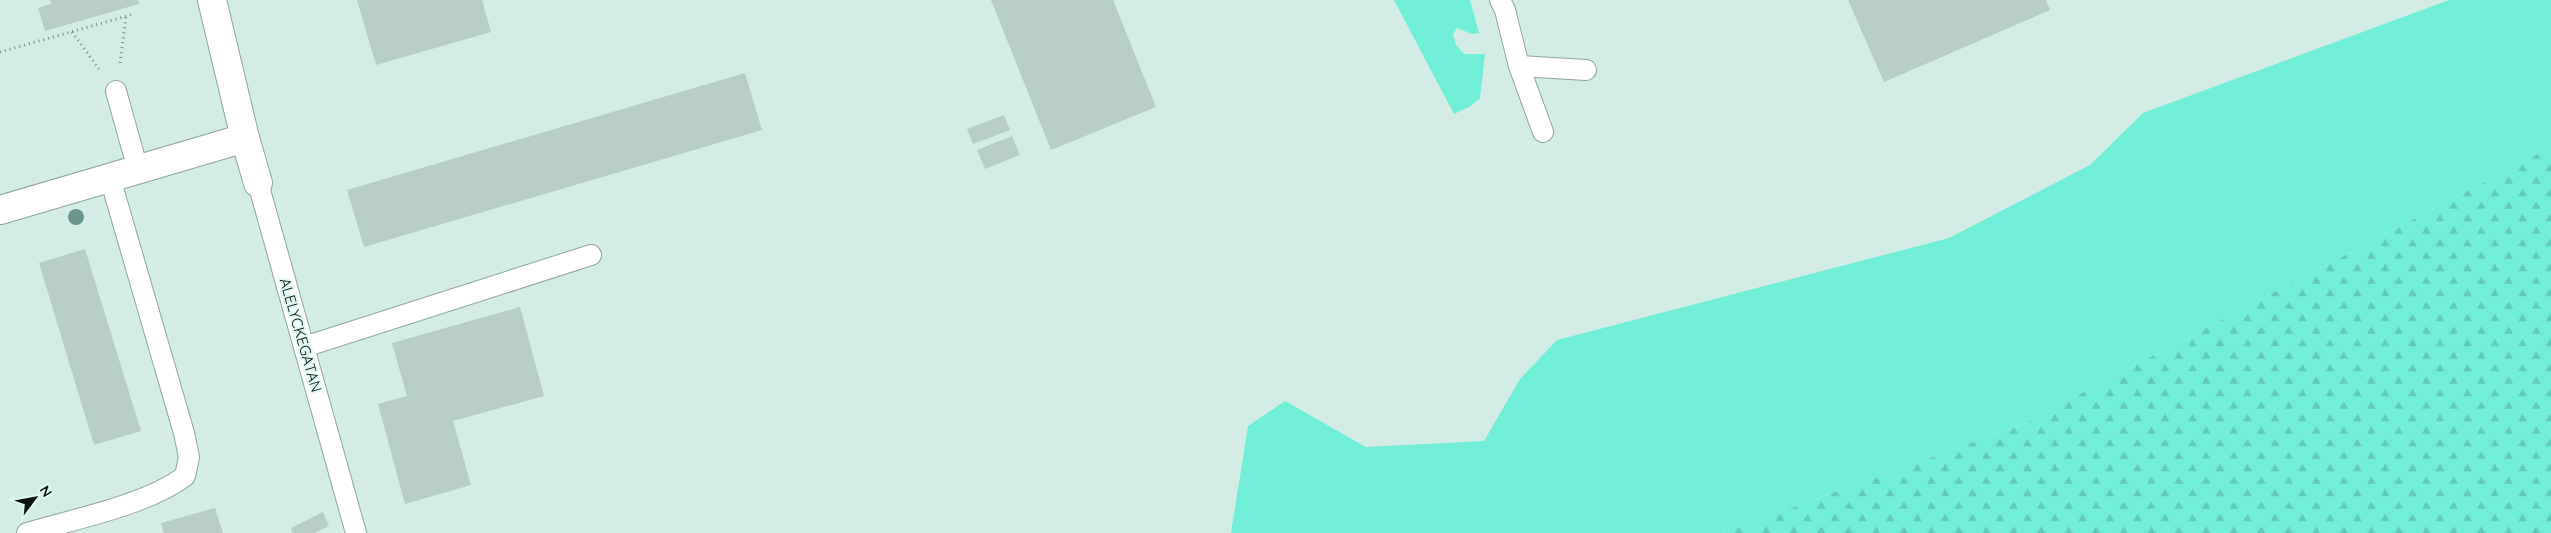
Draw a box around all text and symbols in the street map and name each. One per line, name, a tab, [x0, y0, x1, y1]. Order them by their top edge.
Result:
street label: ALELYCKEGATAN	[276, 276, 326, 394]
north arrow	[10, 473, 60, 523]
text: N	[36, 482, 56, 500]

